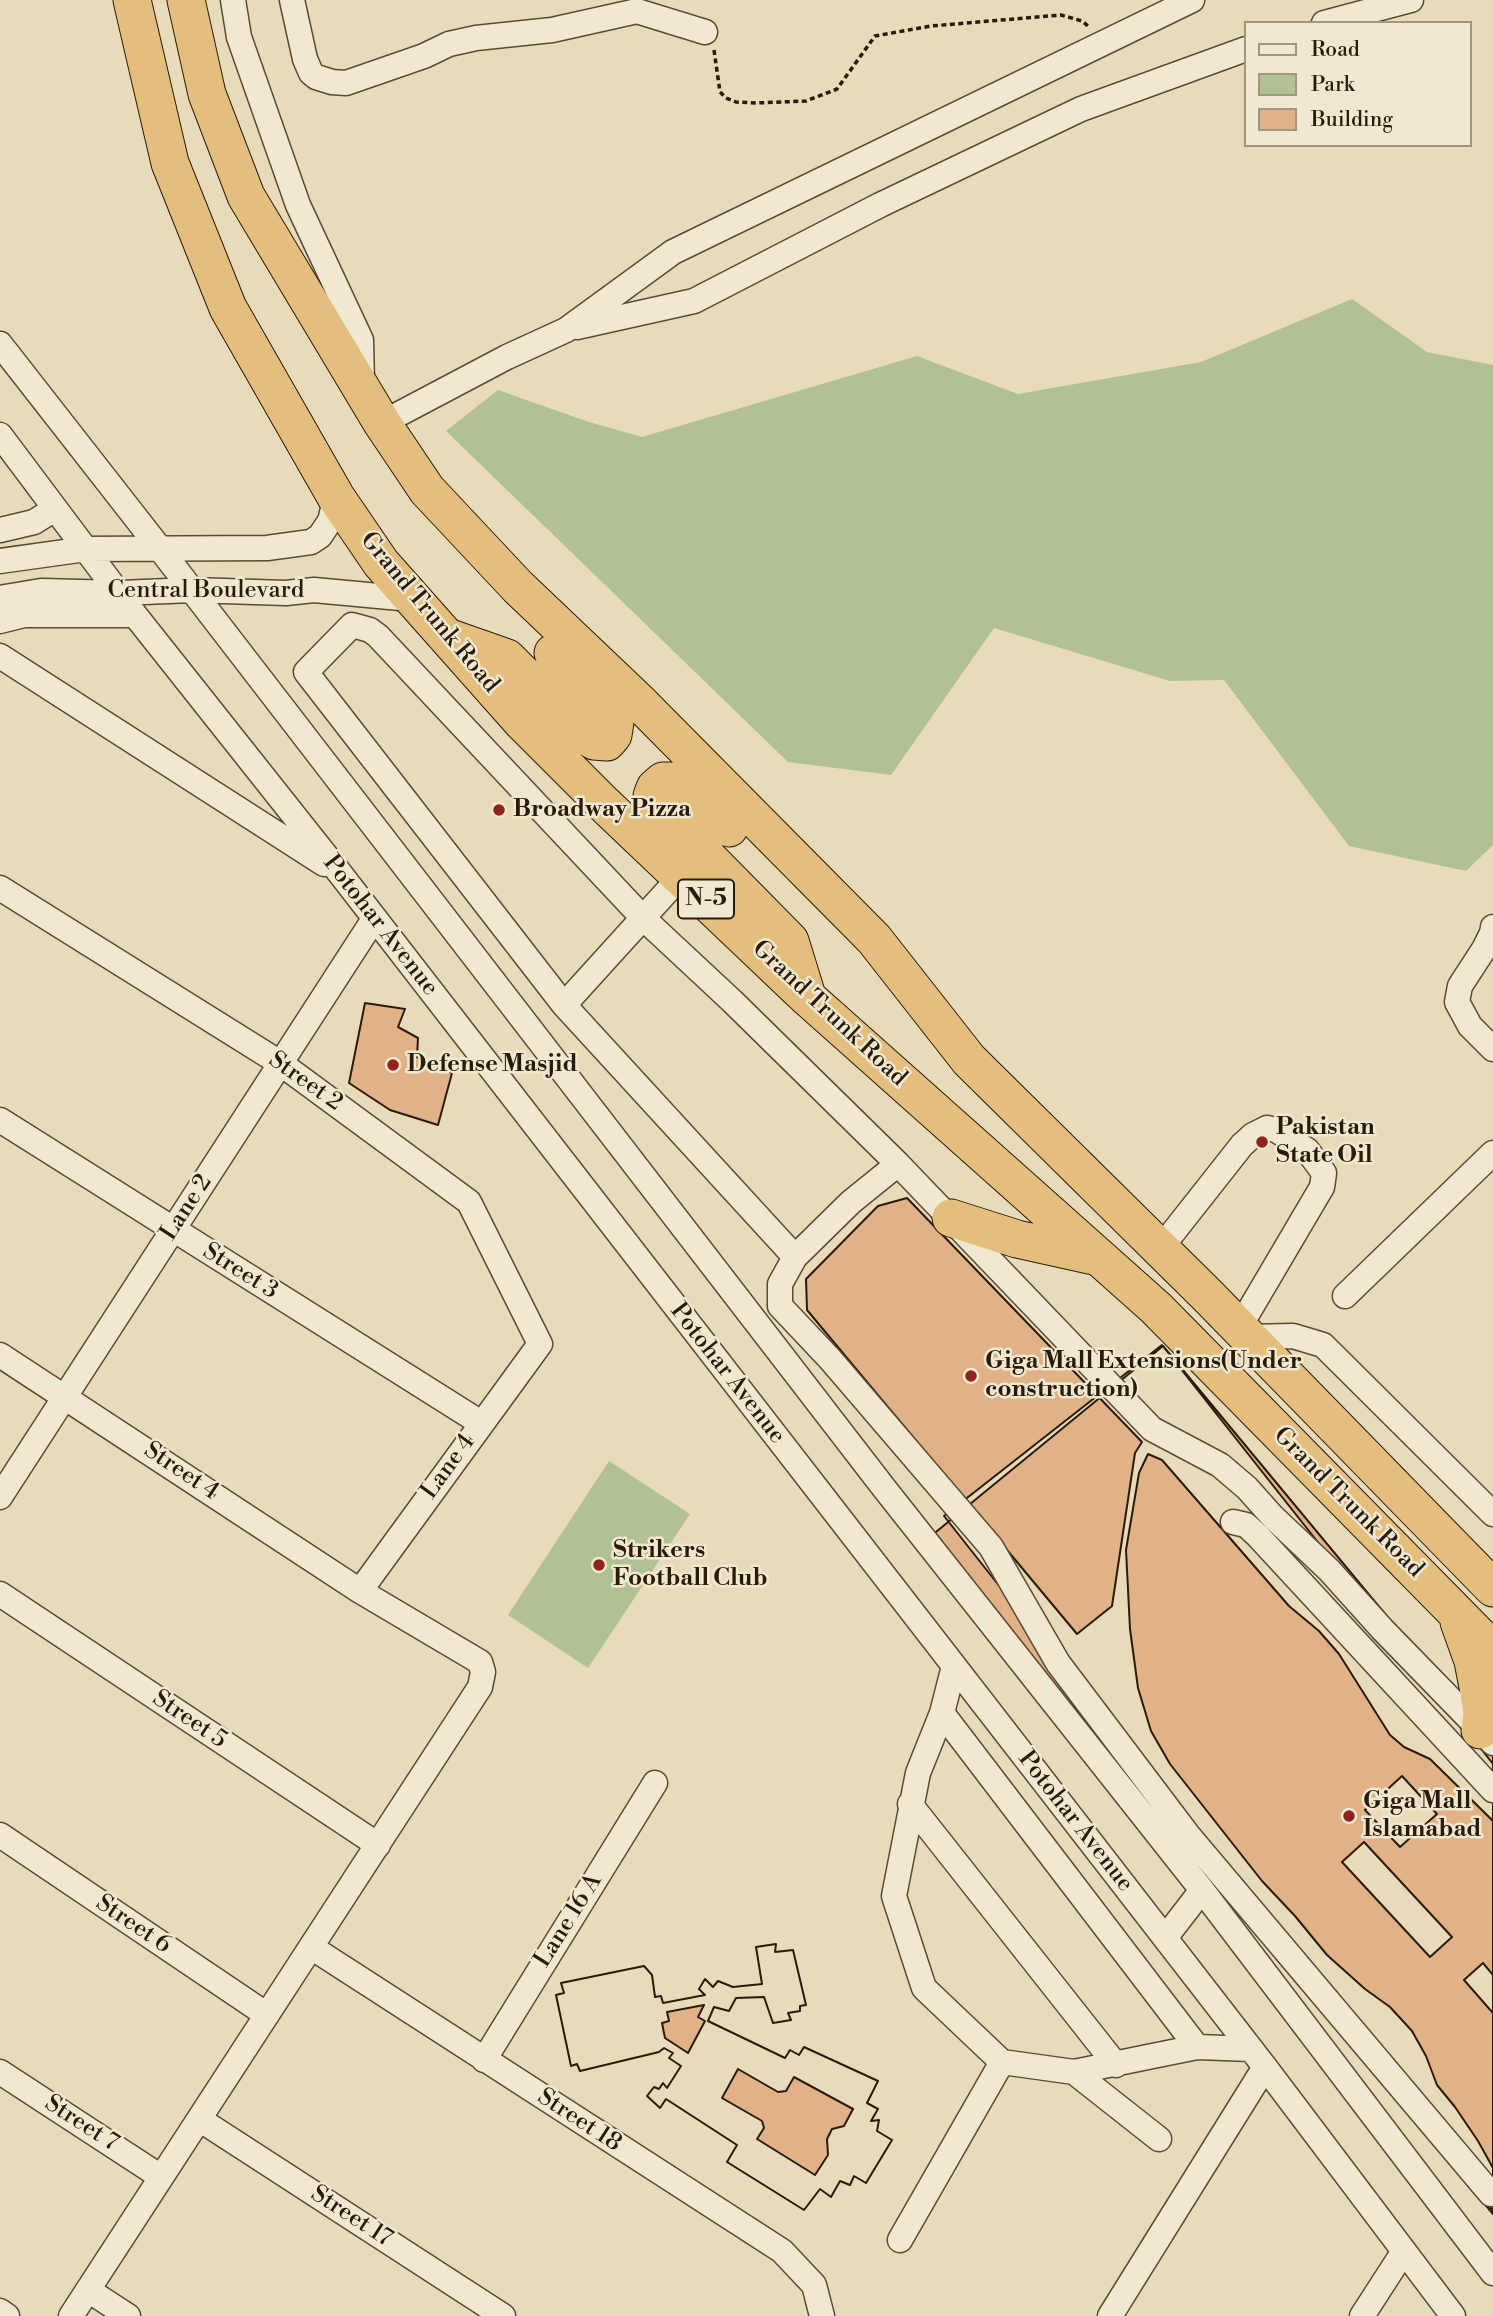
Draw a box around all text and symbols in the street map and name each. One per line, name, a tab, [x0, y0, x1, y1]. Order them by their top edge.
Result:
legend	[1244, 21, 1472, 147]
text: Road	[1311, 37, 1360, 63]
text: Park	[1311, 72, 1355, 98]
text: Building	[1311, 107, 1393, 133]
street label: Grand Trunk Road	[353, 527, 505, 699]
street label: Central Boulevard	[108, 577, 304, 605]
place label: Broadway Pizza	[513, 796, 691, 824]
marker: Broadway Pizza	[491, 802, 507, 818]
street label: Potohar Avenue	[316, 850, 444, 1002]
road number: N-5	[678, 879, 734, 918]
street label: Grand Trunk Road	[746, 935, 912, 1093]
street label: Street 2	[262, 1046, 348, 1118]
place label: Defense Masjid	[407, 1051, 578, 1079]
marker: Defense Masjid	[385, 1057, 401, 1073]
place label: Pakistan State Oil	[1276, 1114, 1375, 1170]
marker: Pakistan State Oil	[1254, 1134, 1270, 1150]
street label: Lane 2	[155, 1170, 219, 1246]
street label: Street 3	[197, 1238, 283, 1306]
street label: Potohar Avenue	[663, 1298, 791, 1450]
place label: Giga Mall Extensions(Under construction)	[985, 1348, 1302, 1404]
marker: Giga Mall Extensions(Under construction)	[963, 1368, 979, 1384]
street label: Grand Trunk Road	[1267, 1422, 1429, 1584]
street label: Lane 4	[416, 1429, 482, 1505]
street label: Street 4	[138, 1436, 224, 1508]
place label: Strikers Football Club	[613, 1537, 768, 1593]
marker: Strikers Football Club	[591, 1557, 607, 1573]
street label: Street 5	[146, 1685, 232, 1755]
street label: Potohar Avenue	[1011, 1746, 1139, 1898]
place label: Giga Mall Islamabad	[1363, 1788, 1482, 1844]
marker: Giga Mall Islamabad	[1341, 1808, 1357, 1824]
street label: Lane 16 A	[529, 1869, 609, 1973]
street label: Street 6	[90, 1889, 176, 1961]
street label: Street 18	[531, 2083, 627, 2159]
street label: Street 7	[39, 2090, 123, 2158]
street label: Street 17	[305, 2180, 397, 2254]

